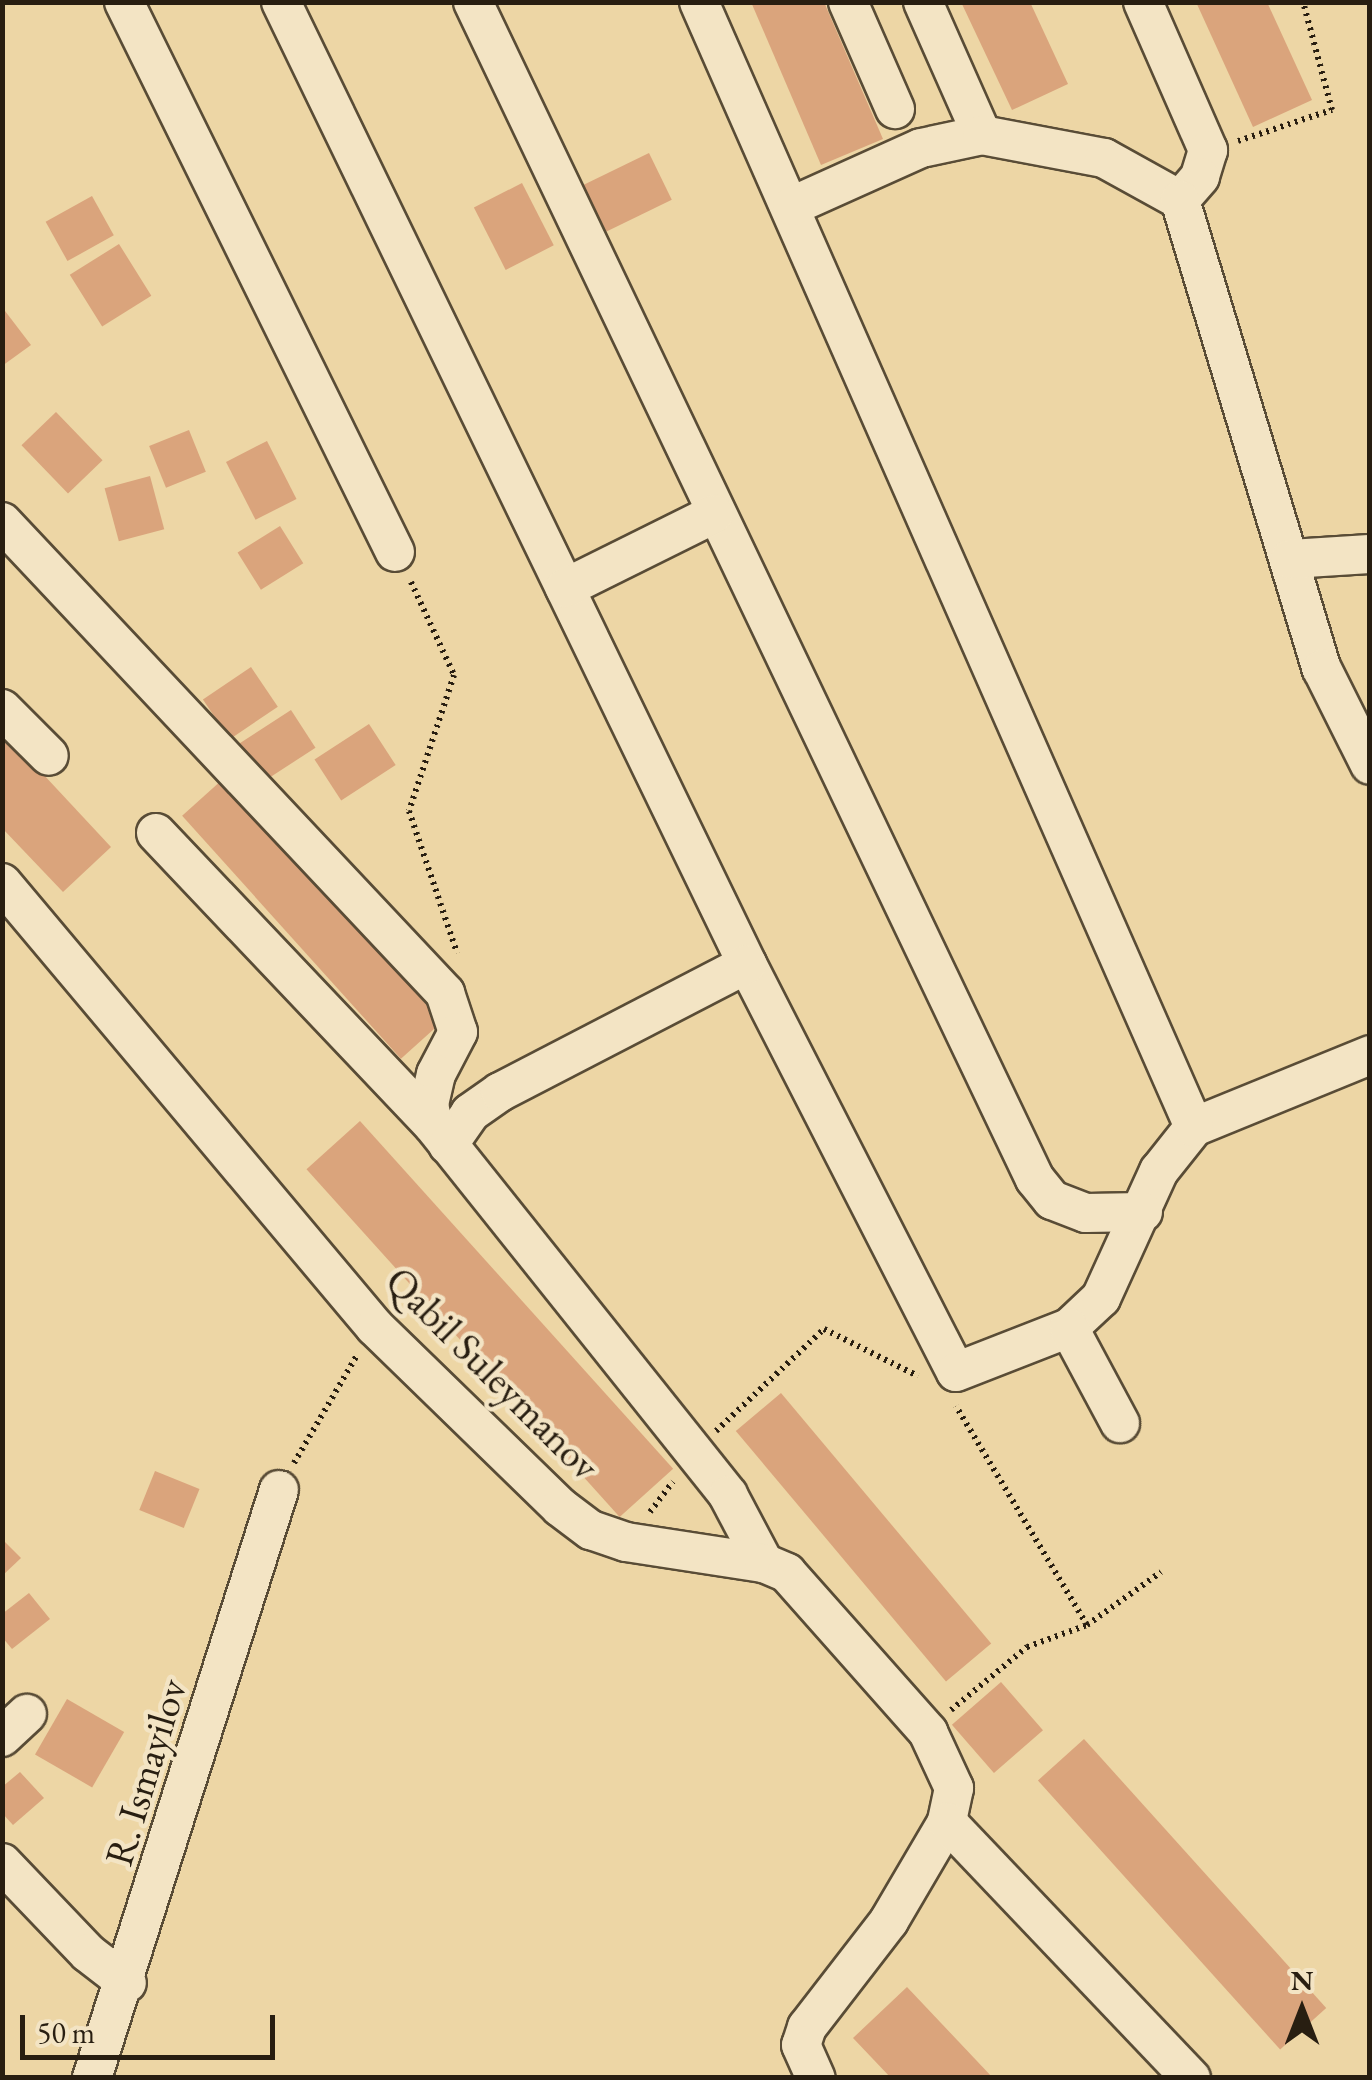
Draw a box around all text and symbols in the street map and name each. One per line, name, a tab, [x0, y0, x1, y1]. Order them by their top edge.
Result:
street label: Qabil Suleymanov	[376, 1256, 610, 1490]
street label: R. Ismayilov	[94, 1673, 196, 1871]
north arrow	[1252, 1960, 1352, 2060]
text: N	[1291, 1962, 1313, 1998]
scale bar	[25, 1995, 280, 2057]
text: 50 m	[37, 2013, 95, 2052]

